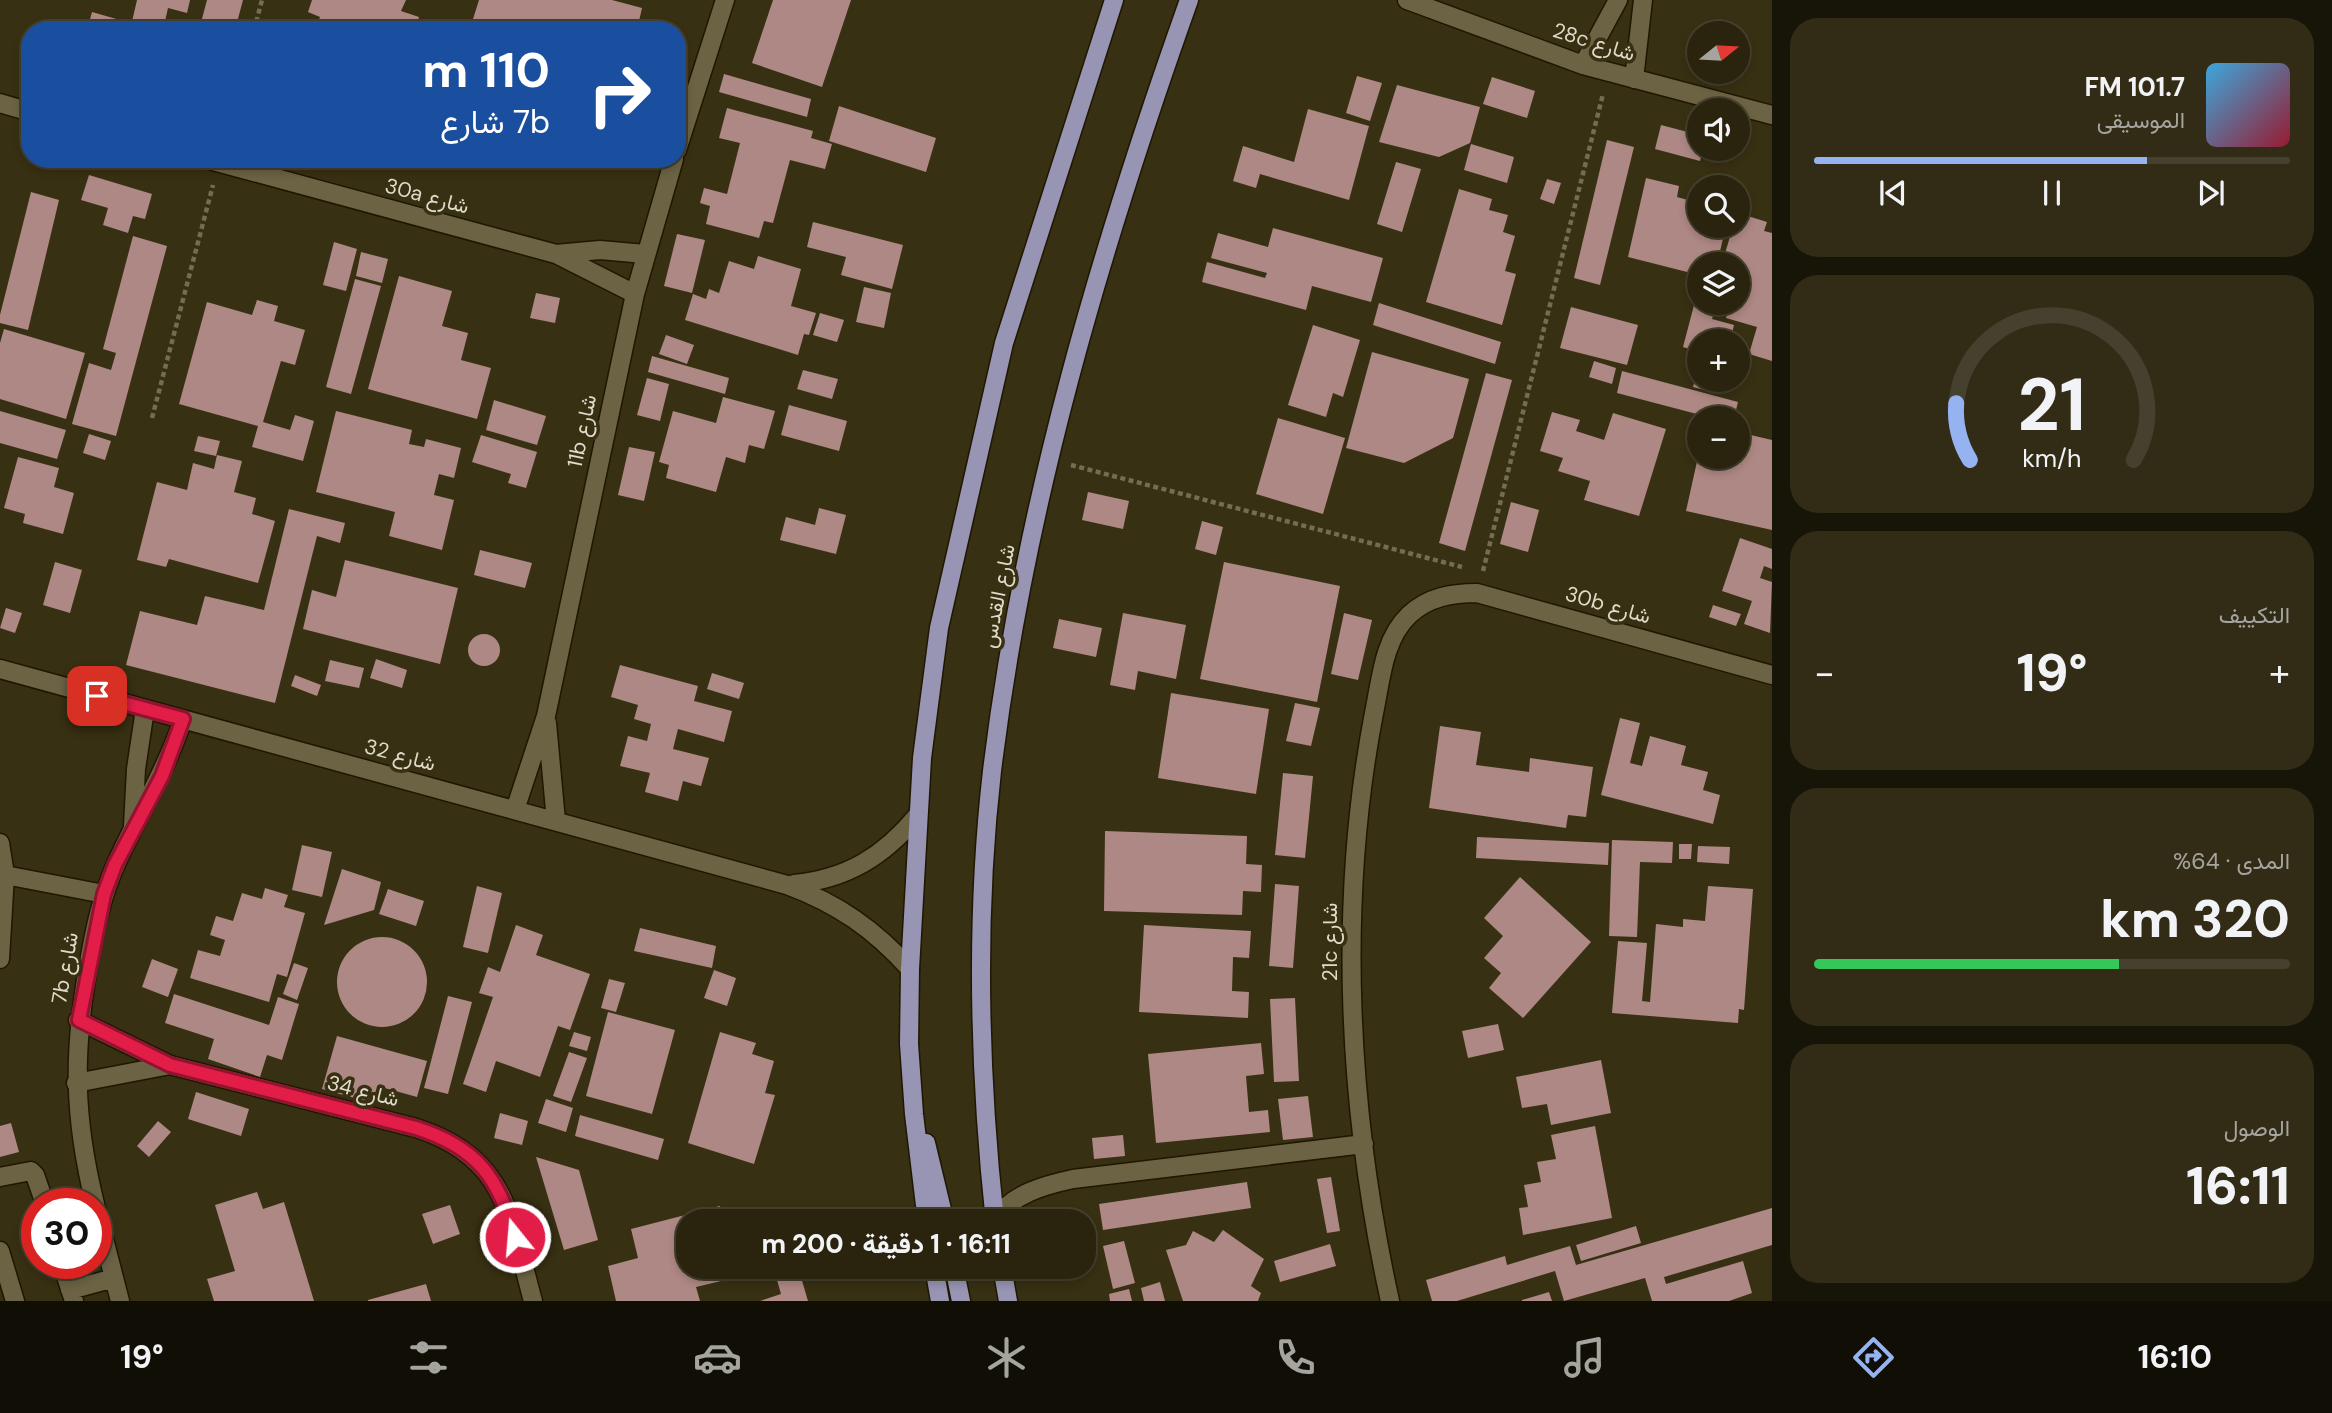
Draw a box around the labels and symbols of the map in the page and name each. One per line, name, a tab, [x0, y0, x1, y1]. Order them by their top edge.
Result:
street label: 28c شارع	[1550, 16, 1638, 68]
north arrow	[1687, 21, 1750, 84]
street label: 30a شارع	[382, 171, 472, 221]
street label: 11b شارع	[561, 392, 603, 470]
street label: شارع القدس	[974, 542, 1022, 650]
street label: 30b شارع	[1562, 579, 1654, 631]
pin	[67, 666, 127, 726]
street label: شارع 32	[361, 732, 439, 778]
street label: 21c شارع	[1316, 903, 1344, 981]
street label: 7b شارع	[45, 930, 85, 1006]
street label: شارع 34	[324, 1069, 402, 1113]
speed limit sign: 30	[21, 1188, 112, 1279]
position arrow	[478, 1200, 552, 1274]

